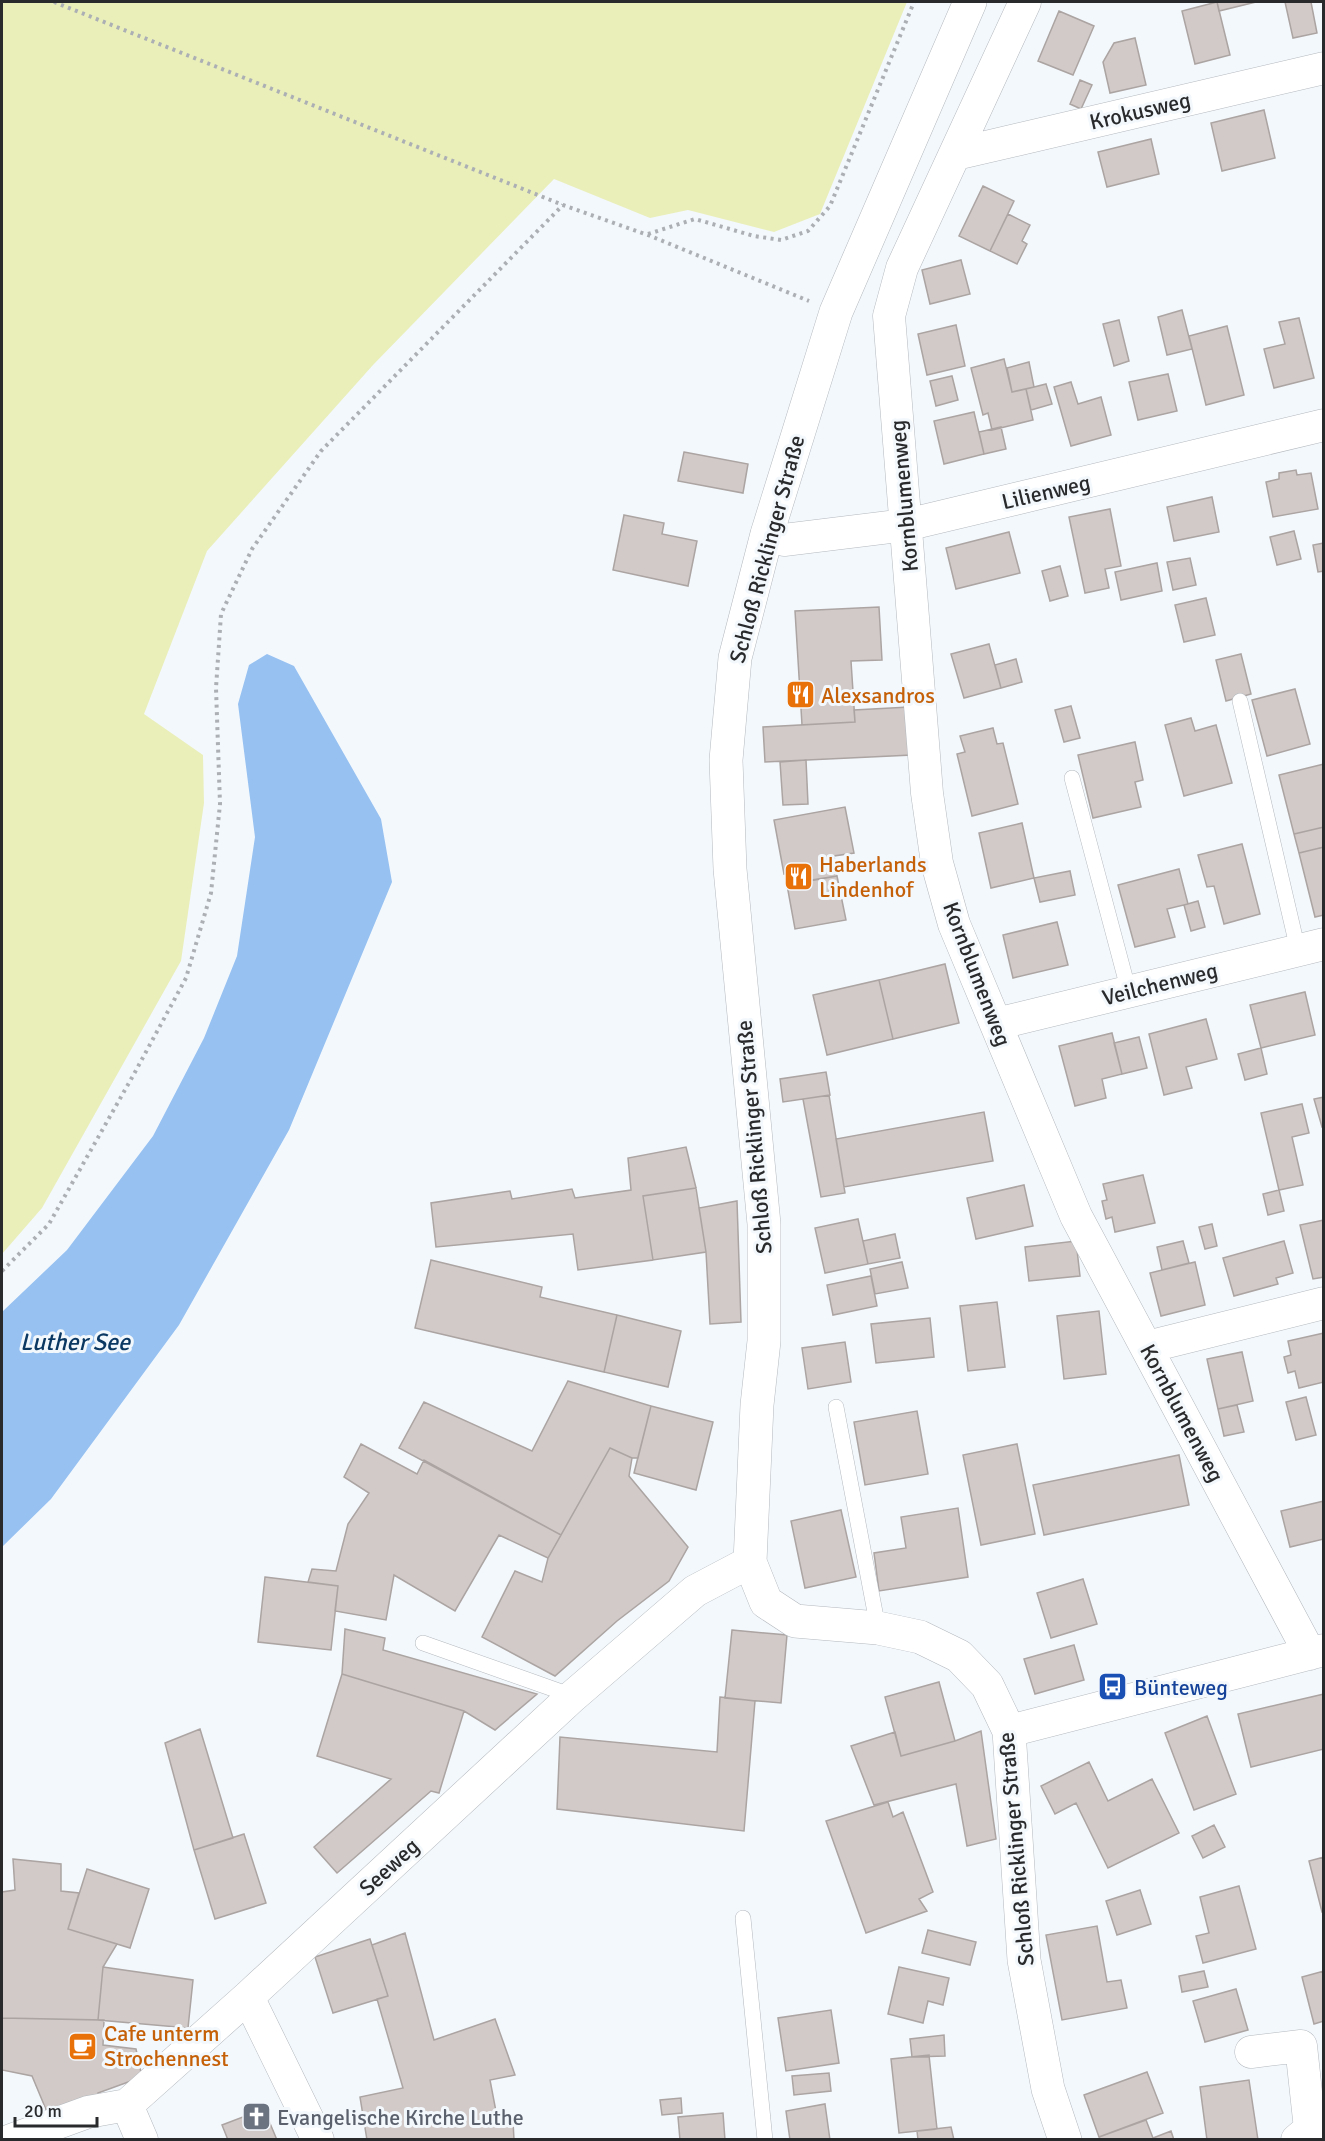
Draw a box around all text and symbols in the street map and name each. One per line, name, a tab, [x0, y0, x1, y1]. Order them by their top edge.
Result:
street label: Krokusweg	[1087, 86, 1193, 136]
street label: Kornblumenweg	[884, 419, 924, 573]
street label: Schloß Ricklinger Straße	[724, 432, 810, 666]
street label: Lilienweg	[999, 469, 1093, 515]
restaurant icon: Alexsandros	[784, 679, 816, 711]
place label: Alexsandros	[821, 682, 935, 709]
place label: Haberlands Lindenhof	[819, 851, 927, 903]
restaurant icon: Haberlands Lindenhof	[782, 861, 814, 893]
street label: Kornblumenweg	[937, 898, 1017, 1050]
street label: Veilchenweg	[1099, 957, 1221, 1011]
street label: Schloß Ricklinger Straße	[730, 1019, 778, 1255]
water label: Luther See	[20, 1327, 131, 1357]
street label: Kornblumenweg	[1134, 1339, 1230, 1487]
bus stop icon: Bünteweg	[1097, 1671, 1129, 1703]
place label: Bünteweg	[1134, 1674, 1228, 1701]
street label: Schloß Ricklinger Straße	[992, 1731, 1040, 1967]
street label: Seeweg	[353, 1833, 425, 1901]
place label: Cafe unterm Strochennest	[104, 2020, 229, 2072]
cafe icon: Cafe unterm Strochennest	[67, 2030, 99, 2062]
scale bar	[15, 2090, 98, 2128]
text: 20 m	[24, 2100, 62, 2122]
church icon: Evangelische Kirche Luthe	[240, 2101, 272, 2133]
place label: Evangelische Kirche Luthe	[277, 2104, 524, 2131]

